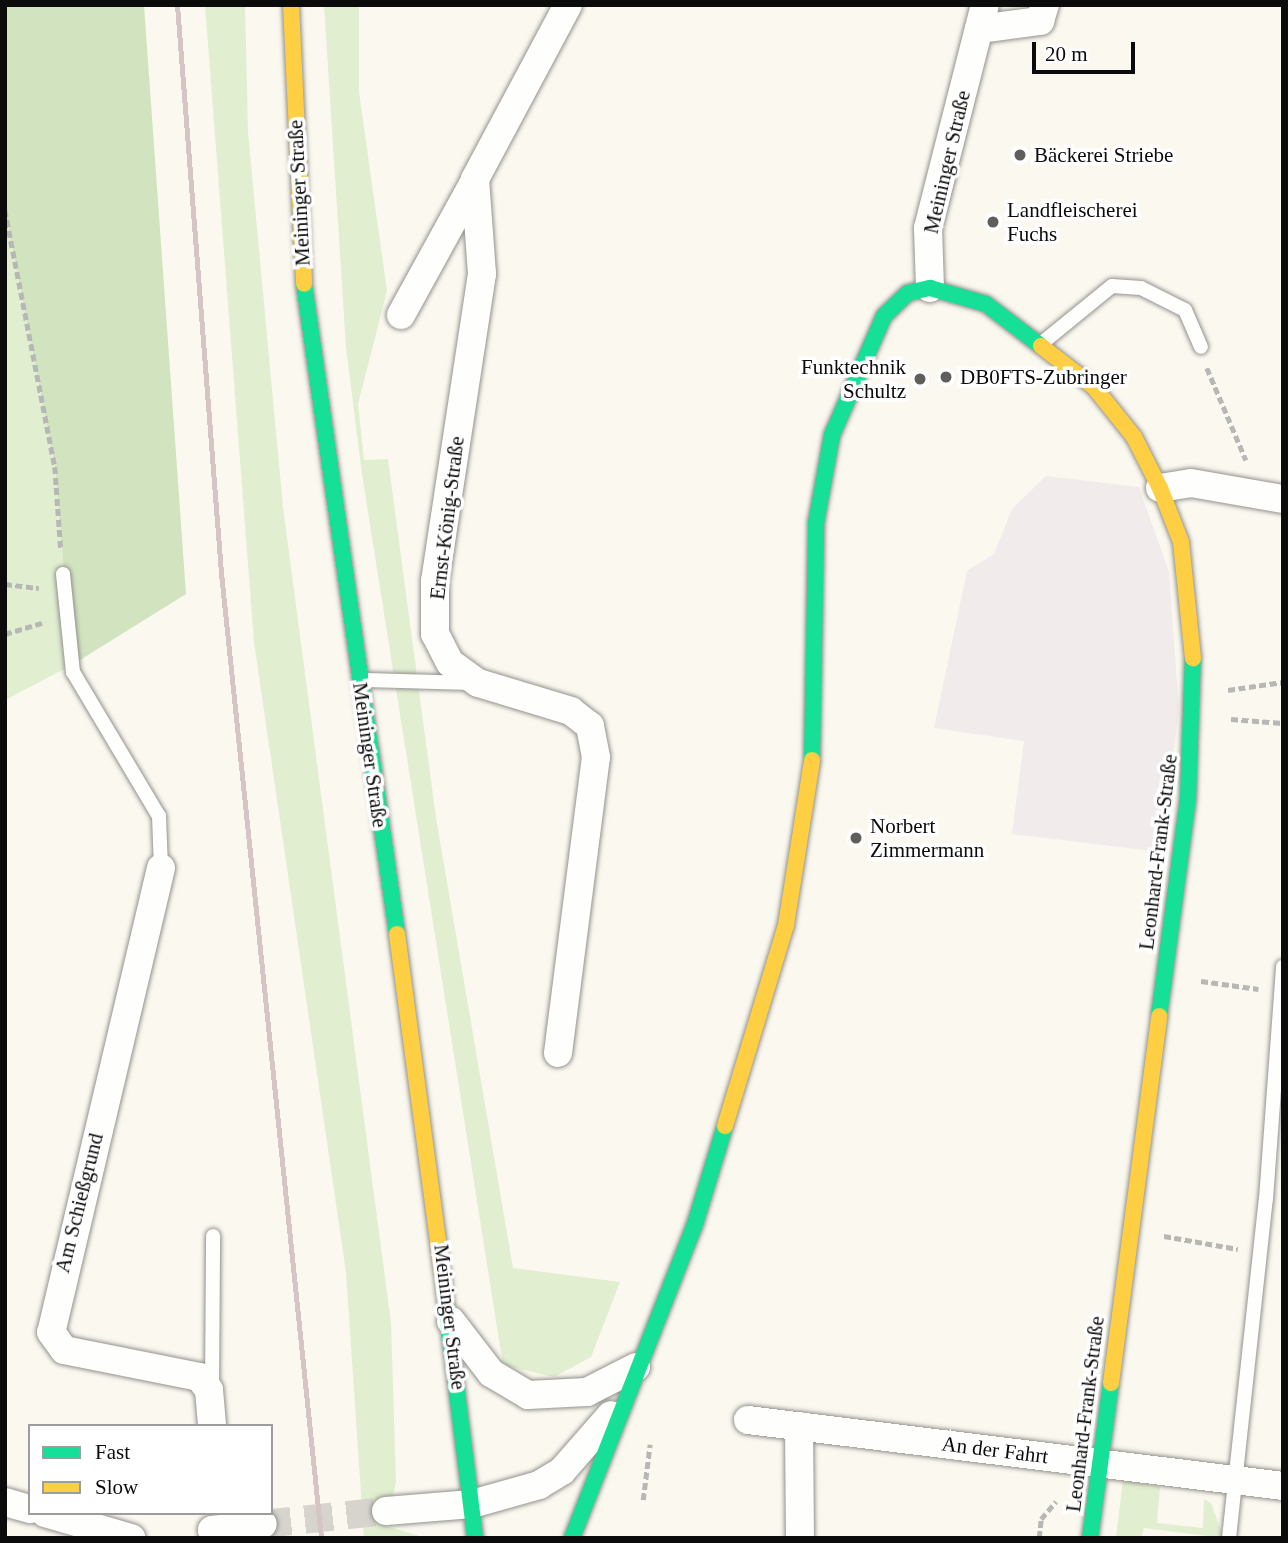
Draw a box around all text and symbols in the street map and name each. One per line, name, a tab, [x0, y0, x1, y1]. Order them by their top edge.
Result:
scale bar	[1036, 28, 1139, 72]
text: 20 m	[1045, 42, 1088, 66]
street label: Meininger Straße	[918, 88, 976, 236]
street label: Meininger Straße	[283, 119, 315, 267]
place label: Bäckerei Striebe	[1034, 142, 1173, 168]
marker: Bäckerei Striebe	[1012, 147, 1028, 163]
place label: Landfleischerei Fuchs	[1007, 197, 1138, 247]
marker: Landfleischerei Fuchs	[985, 214, 1001, 230]
place label: Funktechnik Schultz	[801, 354, 906, 404]
place label: DB0FTS-Zubringer	[960, 364, 1127, 390]
marker: DB0FTS-Zubringer	[938, 369, 954, 385]
marker: Funktechnik Schultz	[912, 371, 928, 387]
street label: Ernst-König-Straße	[424, 435, 470, 601]
street label: Meininger Straße	[347, 681, 393, 829]
street label: Leonhard-Frank-Straße	[1133, 753, 1183, 951]
place label: Norbert Zimmermann	[870, 813, 984, 863]
marker: Norbert Zimmermann	[848, 830, 864, 846]
street label: Am Schießgrund	[49, 1131, 109, 1275]
street label: Meininger Straße	[429, 1243, 471, 1391]
street label: Leonhard-Frank-Straße	[1060, 1315, 1110, 1513]
legend	[28, 1424, 273, 1515]
street label: An der Fahrt	[940, 1431, 1050, 1469]
text: Fast	[95, 1440, 130, 1464]
text: Slow	[95, 1475, 138, 1499]

